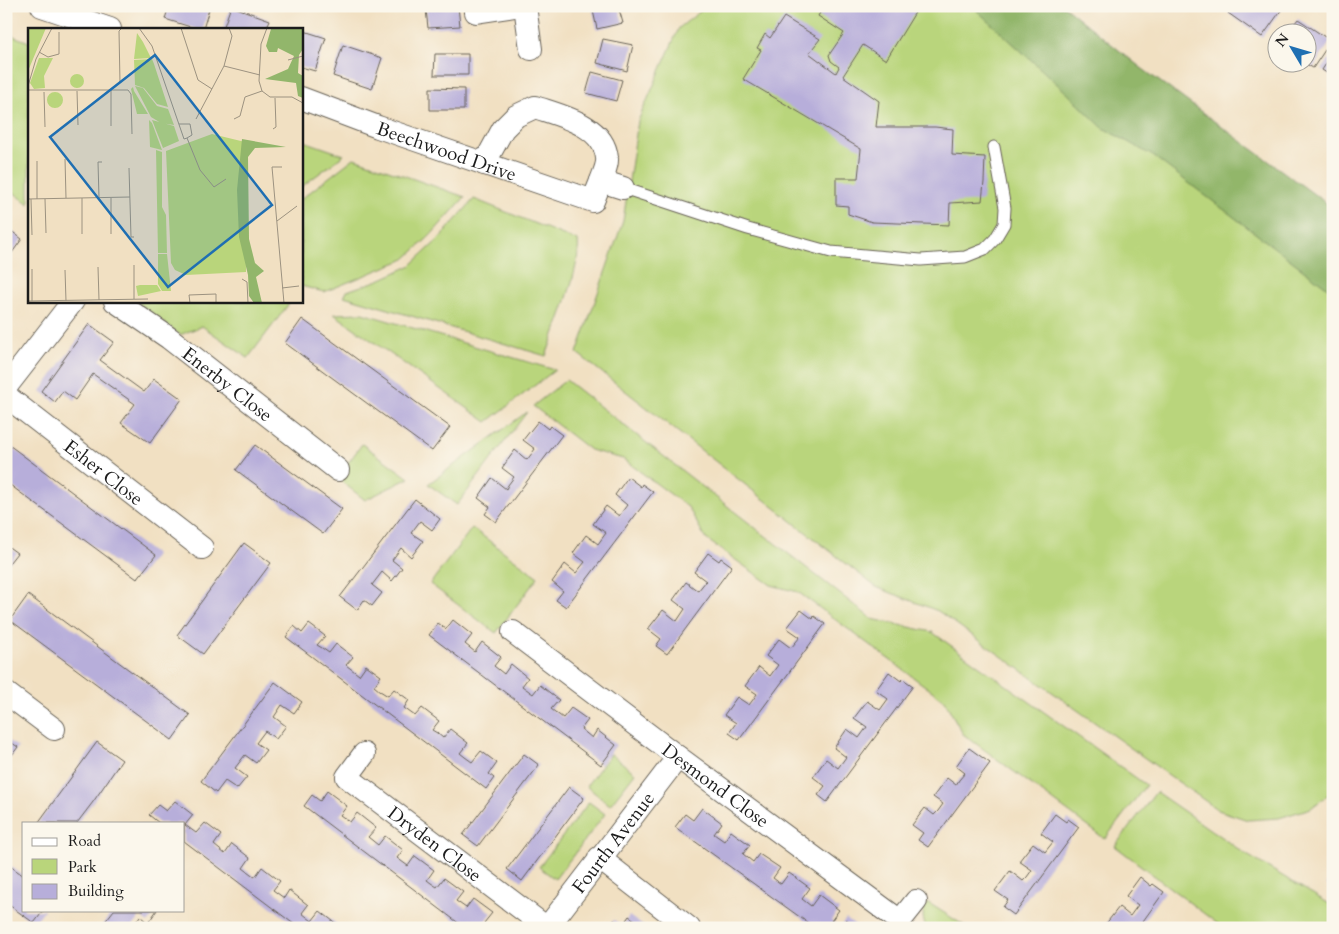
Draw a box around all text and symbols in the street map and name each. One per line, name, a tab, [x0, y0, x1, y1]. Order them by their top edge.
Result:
north arrow	[1266, 22, 1316, 72]
inset map	[28, 28, 302, 302]
text: N	[1271, 30, 1293, 51]
street label: Beechwood Drive	[373, 116, 520, 188]
street label: Enerby Close	[177, 341, 278, 428]
street label: Esher Close	[58, 434, 148, 512]
street label: Desmond Close	[656, 737, 774, 834]
street label: Fourth Avenue	[566, 787, 661, 899]
street label: Dryden Close	[382, 800, 487, 888]
legend	[22, 822, 185, 912]
text: Road	[68, 831, 101, 851]
text: Park	[68, 857, 97, 877]
text: Building	[68, 881, 124, 901]

